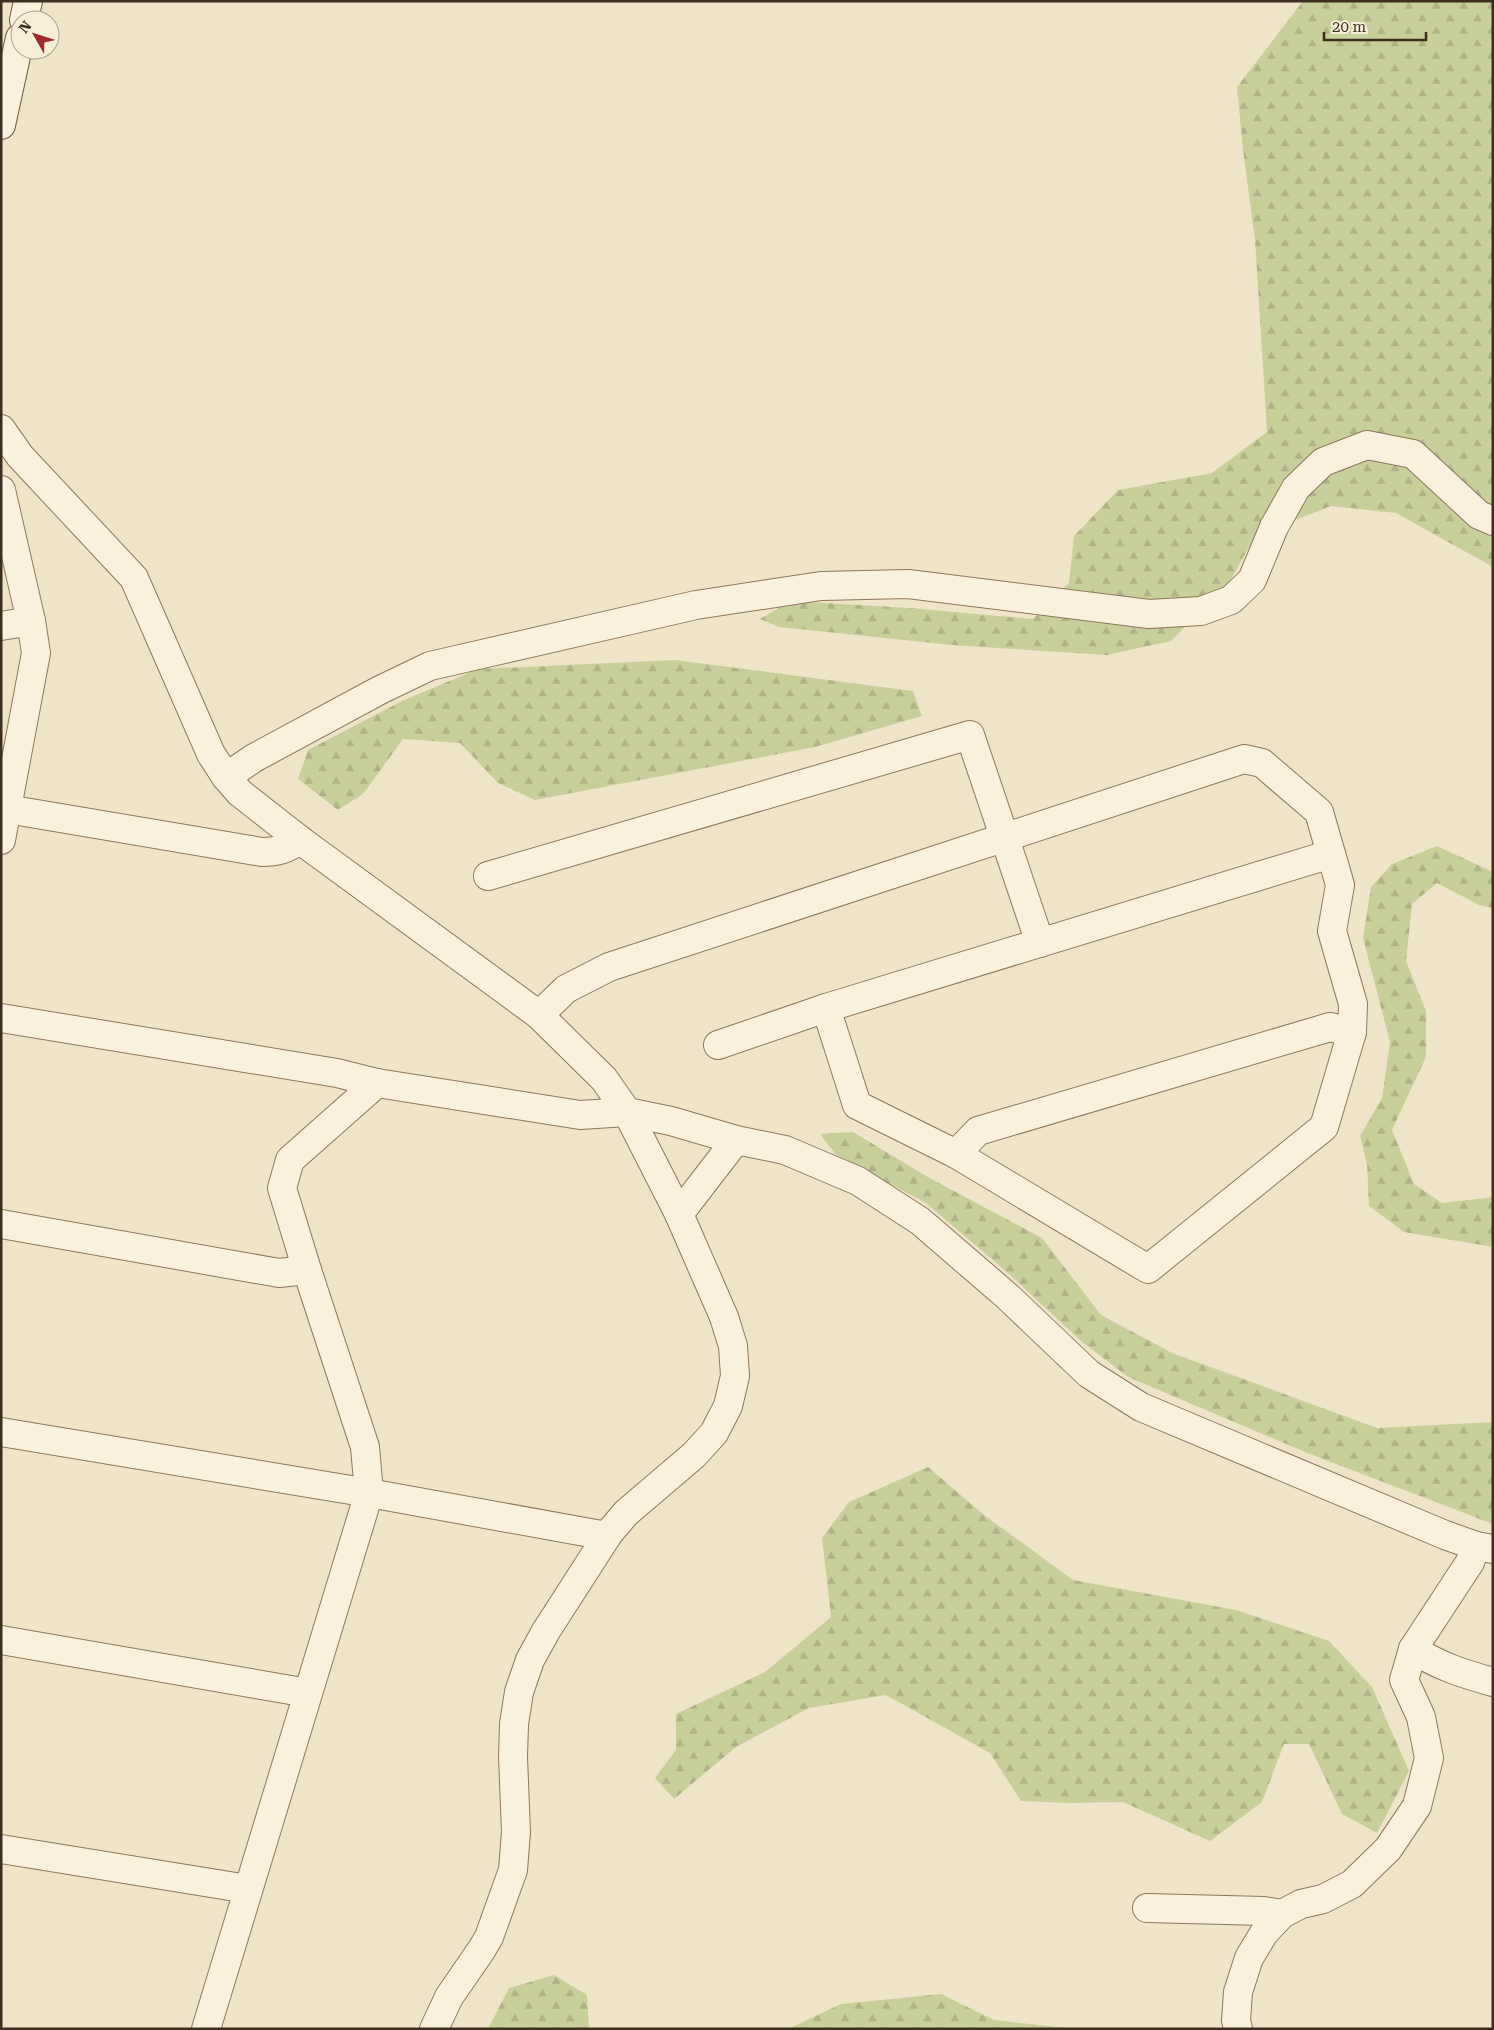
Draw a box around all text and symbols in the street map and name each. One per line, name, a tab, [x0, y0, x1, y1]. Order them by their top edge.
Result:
north arrow	[10, 10, 60, 60]
scale bar	[1324, 10, 1426, 42]
text: N	[15, 17, 35, 36]
text: 20 m	[1332, 18, 1367, 36]

